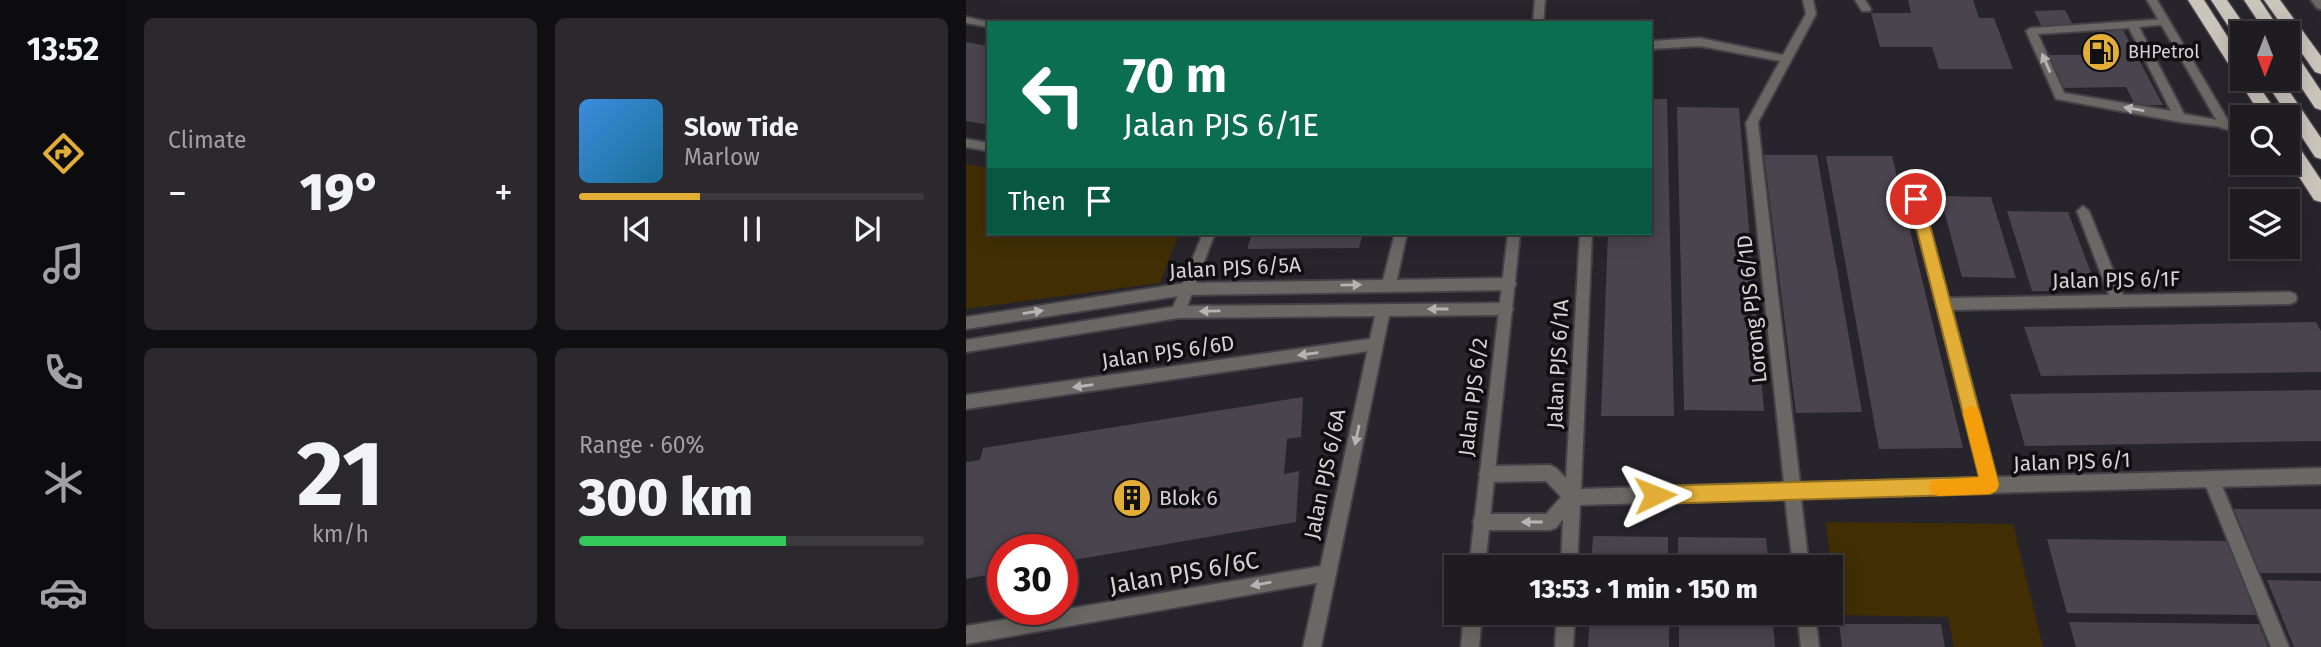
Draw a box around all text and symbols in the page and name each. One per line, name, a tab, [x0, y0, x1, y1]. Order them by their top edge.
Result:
north arrow	[2230, 21, 2300, 91]
map controls	[2230, 21, 2300, 259]
text: 13:52	[27, 30, 99, 68]
fuel station icon: BHPetrol	[2080, 31, 2122, 73]
place label: BHPetrol	[2128, 41, 2200, 63]
text: 70 m	[1123, 46, 1227, 105]
icon: left	[1008, 49, 1099, 140]
one-way arrow	[2040, 53, 2051, 74]
one-way arrow	[2123, 103, 2145, 114]
button: search	[2230, 105, 2300, 175]
text: Jalan PJS 6/1E	[1123, 106, 1319, 144]
text: Slow Tide	[684, 112, 799, 143]
text: Climate	[168, 126, 247, 154]
icon: directions	[39, 129, 88, 178]
text: Marlow	[684, 143, 760, 171]
text: 19°	[300, 161, 381, 224]
pin	[1886, 169, 1946, 229]
text: −	[168, 170, 187, 216]
text: +	[494, 170, 513, 216]
icon: arrive	[1897, 180, 1935, 218]
icon: arrive	[1080, 182, 1118, 220]
text: Then	[1008, 186, 1066, 217]
button: layers	[2230, 189, 2300, 259]
icon: previous	[618, 210, 656, 248]
icon: pause	[733, 210, 771, 248]
icon: next	[848, 210, 886, 248]
street label: Lorong PJS 6/1D	[1731, 234, 1773, 384]
icon: music	[39, 239, 88, 288]
street label: Jalan PJS 6/5A	[1169, 252, 1301, 284]
street label: Jalan PJS 6/1F	[2052, 266, 2180, 294]
one-way arrow	[1340, 279, 1362, 291]
street label: Jalan PJS 6/1A	[1542, 299, 1574, 429]
one-way arrow	[1426, 303, 1448, 315]
one-way arrow	[1023, 306, 1045, 317]
one-way arrow	[1199, 306, 1221, 317]
street label: Jalan PJS 6/6D	[1100, 330, 1236, 374]
street label: Jalan PJS 6/2	[1453, 336, 1493, 458]
icon: phone	[39, 348, 88, 397]
one-way arrow	[1297, 348, 1319, 359]
one-way arrow	[1072, 380, 1094, 391]
street label: Jalan PJS 6/6A	[1299, 407, 1351, 541]
text: 21	[297, 420, 384, 529]
one-way arrow	[1351, 424, 1362, 446]
text: Range · 60%	[579, 431, 705, 459]
street label: Jalan PJS 6/1	[2013, 447, 2131, 477]
icon: climate	[39, 458, 88, 507]
position arrow	[1618, 458, 1692, 532]
text: 300 km	[579, 466, 753, 529]
building icon: Blok 6	[1111, 477, 1153, 519]
place label: Blok 6	[1159, 485, 1218, 511]
one-way arrow	[1521, 516, 1543, 528]
text: km/h	[312, 520, 369, 548]
speed limit sign: 30	[987, 534, 1078, 625]
street label: Jalan PJS 6/6C	[1107, 546, 1261, 600]
icon: car	[39, 568, 88, 617]
text: 13:53 · 1 min · 150 m	[1529, 574, 1758, 605]
one-way arrow	[1250, 579, 1272, 590]

